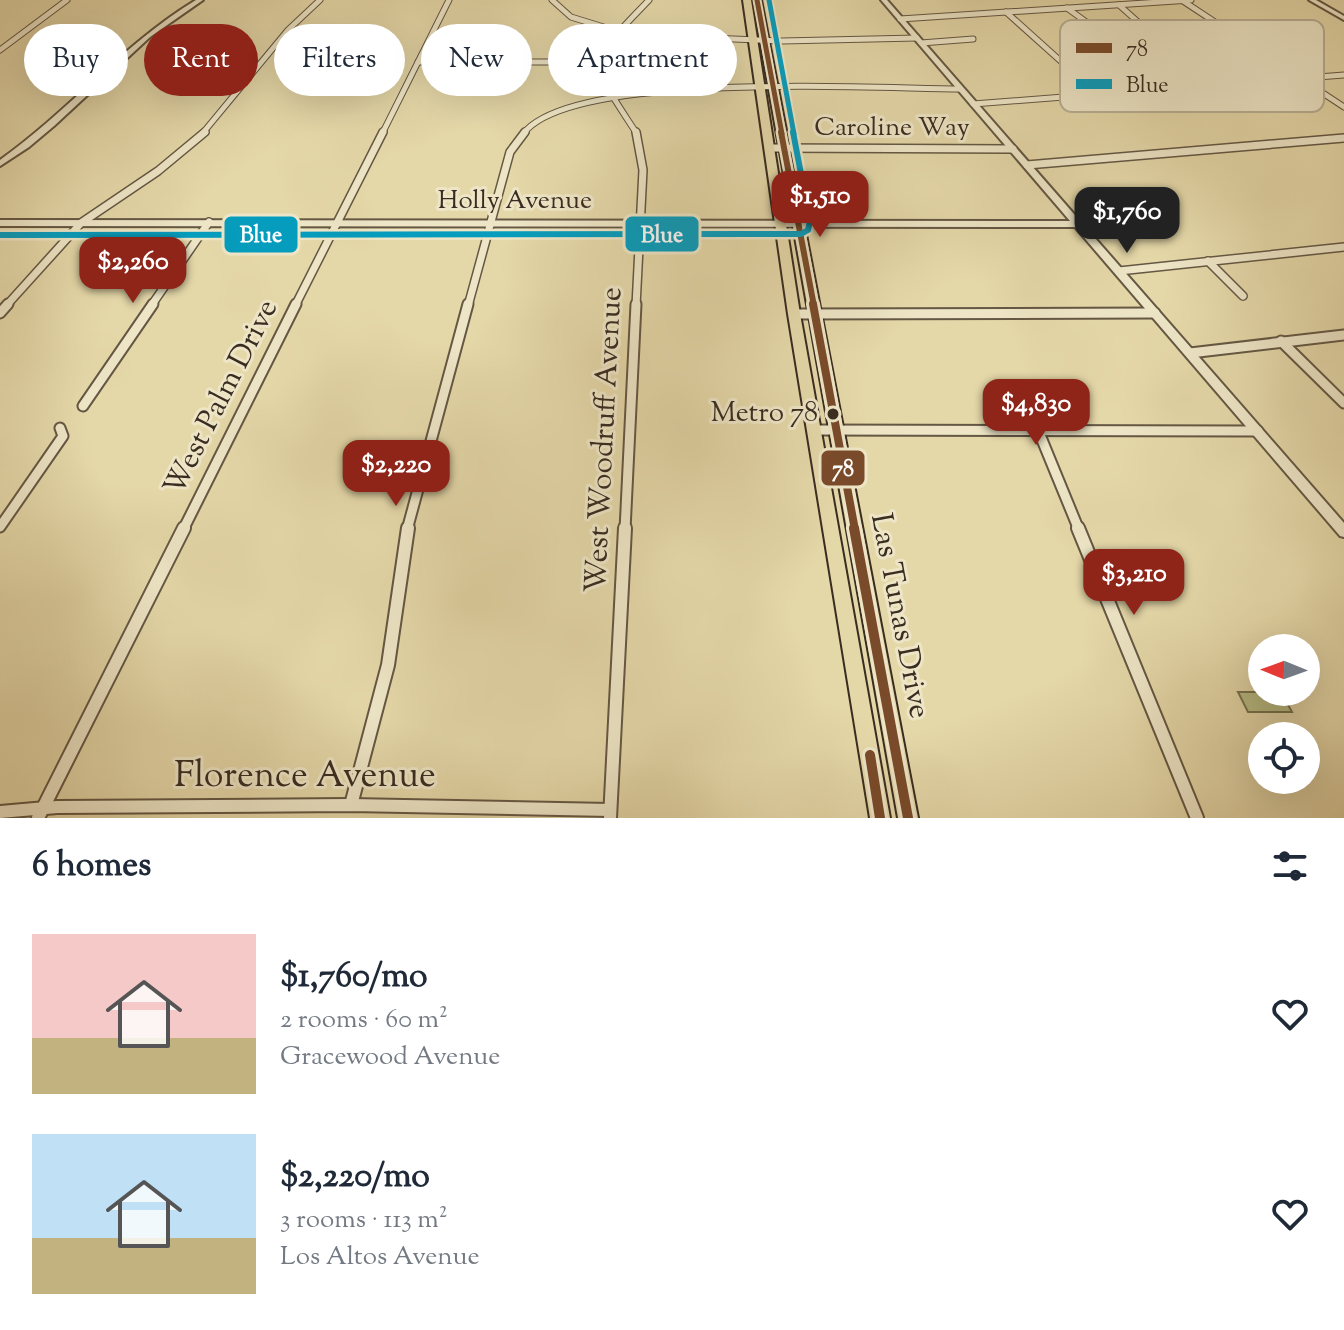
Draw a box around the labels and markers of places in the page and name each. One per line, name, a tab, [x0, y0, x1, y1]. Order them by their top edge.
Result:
pin: $1,510	[755, 171, 885, 239]
pin: $1,760	[1062, 187, 1192, 255]
pin: $2,260	[68, 237, 198, 305]
pin: $4,830	[971, 379, 1101, 447]
place label: Metro 78	[710, 394, 818, 434]
marker: Metro 78	[825, 406, 841, 422]
pin: $2,220	[331, 440, 461, 508]
pin: $3,210	[1069, 549, 1199, 617]

